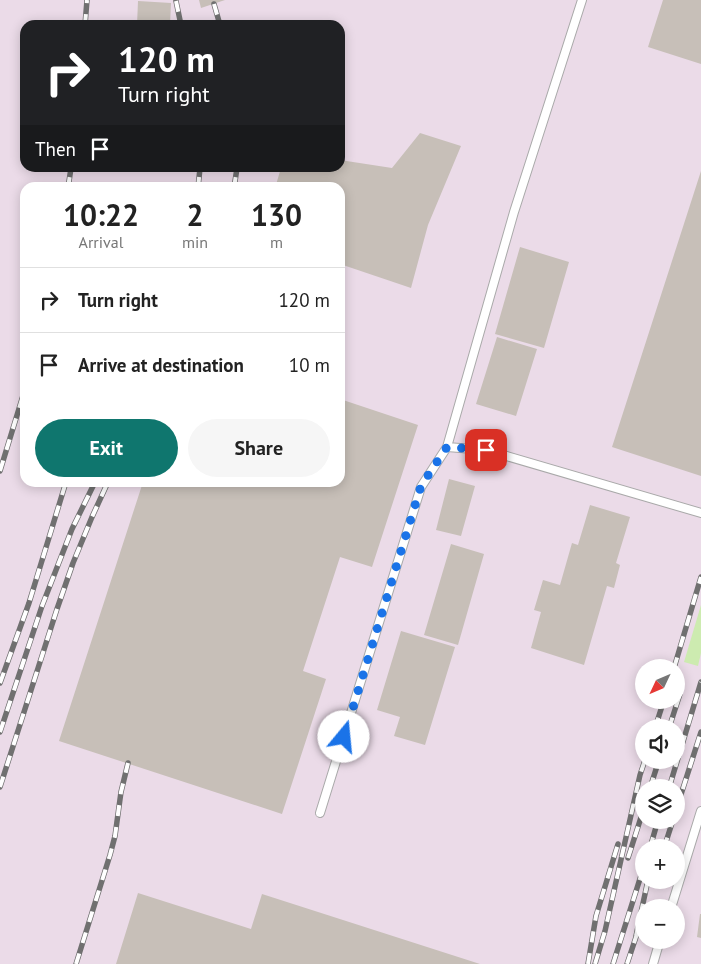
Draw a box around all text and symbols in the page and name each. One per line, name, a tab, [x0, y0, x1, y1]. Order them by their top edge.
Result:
text: 120 m	[118, 36, 215, 82]
icon: right	[35, 40, 100, 105]
text: Turn right	[118, 80, 210, 108]
icon: arrive	[86, 135, 114, 163]
text: Then	[35, 137, 76, 161]
text: 10:22	[63, 195, 139, 234]
text: 2	[187, 195, 204, 234]
text: 130	[251, 195, 302, 234]
text: Arrival	[79, 232, 123, 252]
text: min	[182, 232, 208, 252]
text: m	[270, 232, 283, 252]
icon: right	[35, 286, 63, 314]
text: Turn right	[78, 288, 158, 312]
text: 120 m	[278, 288, 330, 312]
icon: arrive	[35, 351, 63, 379]
text: Arrive at destination	[78, 353, 244, 377]
text: 10 m	[289, 353, 330, 377]
button: Exit	[35, 419, 178, 477]
button: Share	[188, 419, 330, 477]
pin	[465, 429, 507, 471]
icon: arrive	[472, 436, 500, 464]
north arrow	[635, 659, 685, 709]
map controls	[635, 659, 685, 949]
position arrow	[317, 710, 369, 762]
button: sound	[635, 719, 685, 769]
button: layers	[635, 779, 685, 829]
button: +	[635, 839, 685, 889]
button: −	[635, 899, 685, 949]

